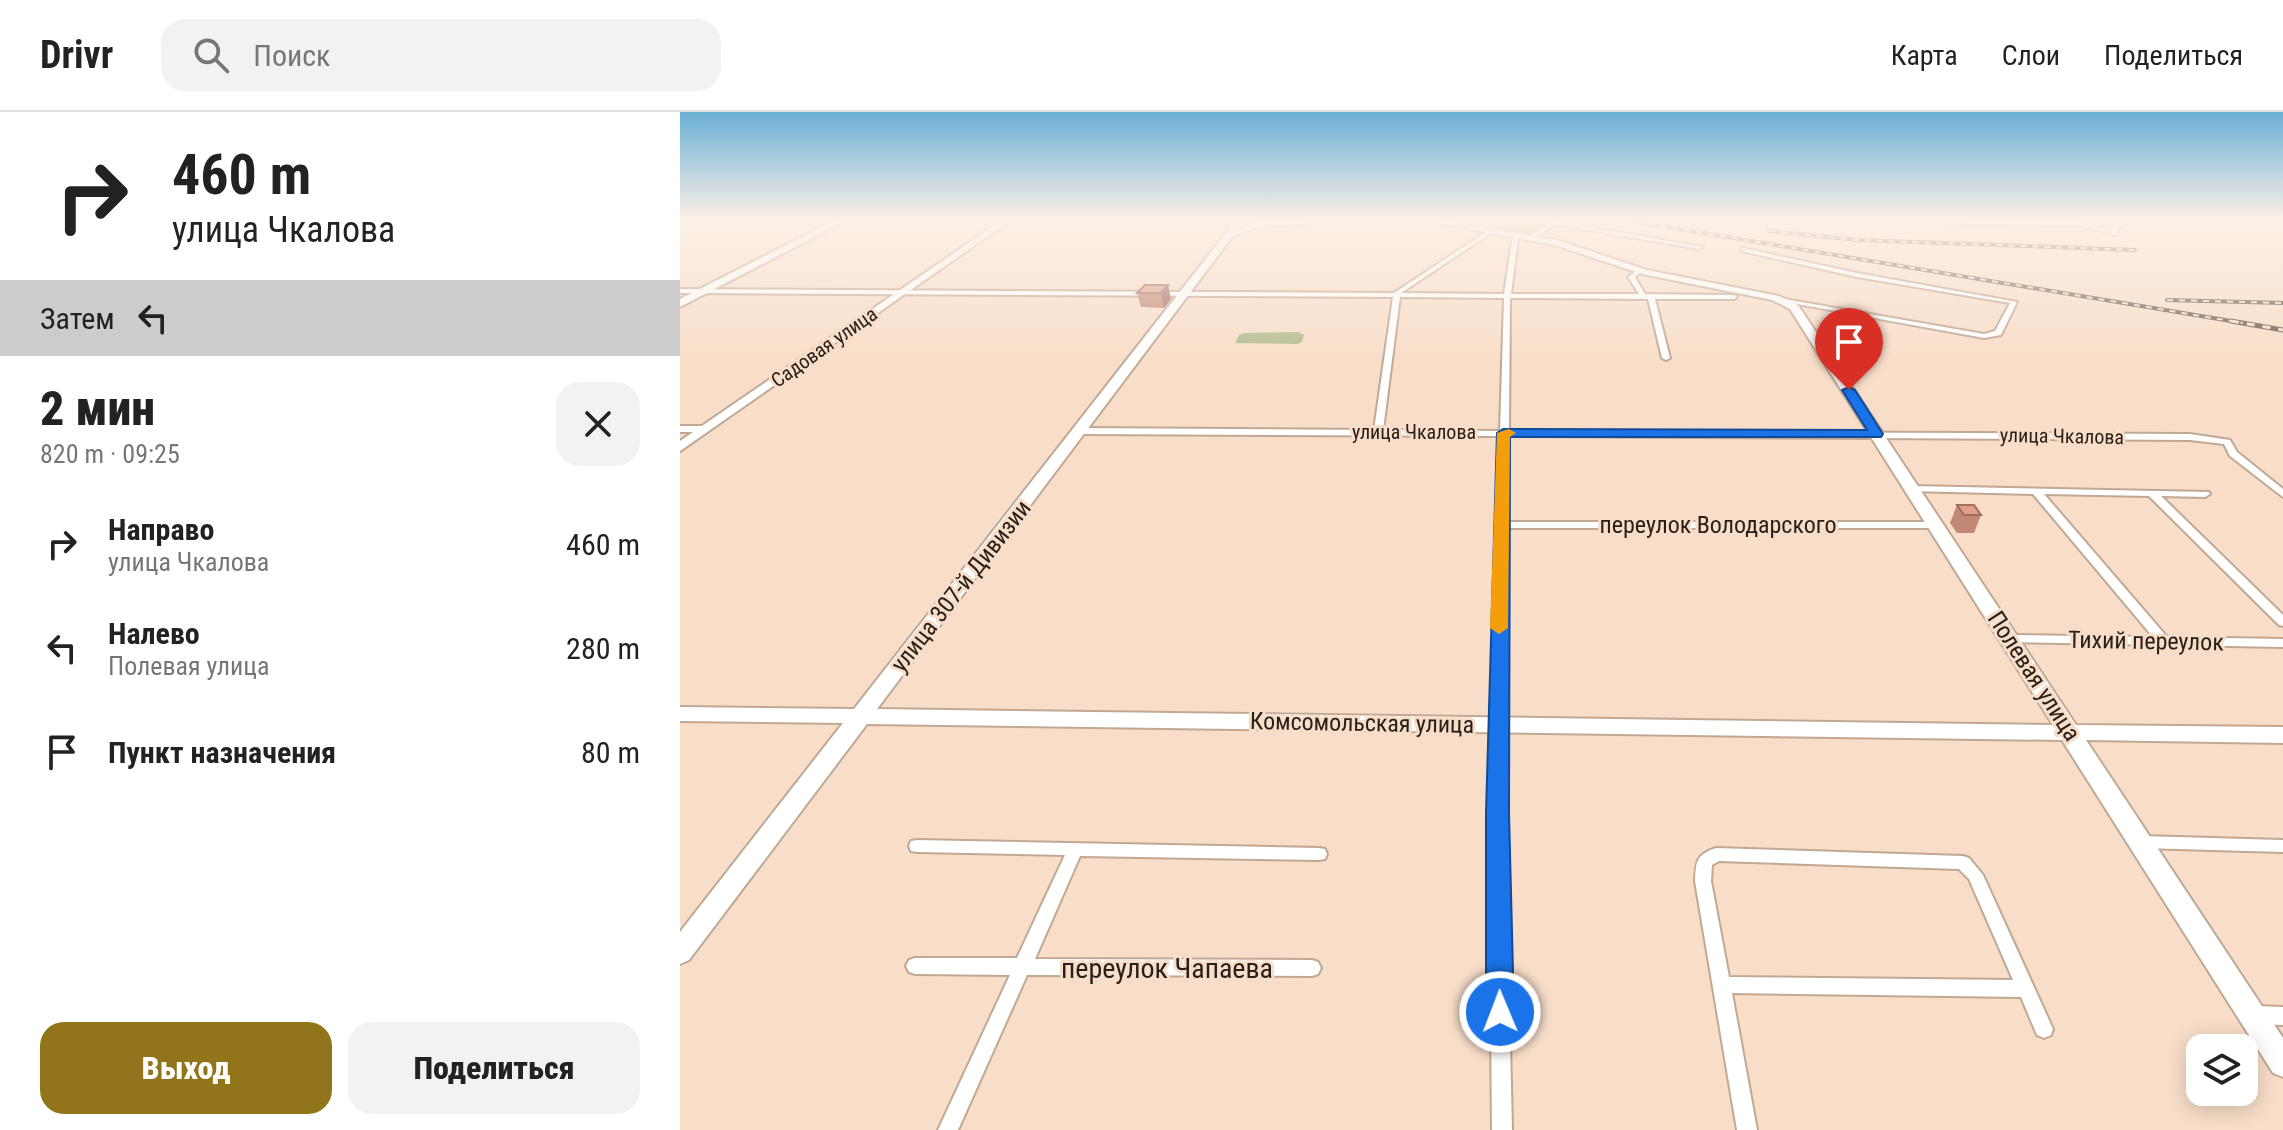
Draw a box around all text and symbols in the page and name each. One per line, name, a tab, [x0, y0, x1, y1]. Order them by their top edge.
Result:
search box	[161, 19, 721, 91]
text: Drivr	[40, 33, 113, 77]
icon: search	[189, 33, 233, 77]
text: Поиск	[253, 38, 331, 73]
text: Карта	[1891, 39, 1958, 72]
text: Слои	[2002, 39, 2060, 72]
text: Поделиться	[2104, 39, 2243, 72]
text: 460 m	[172, 142, 311, 208]
icon: right	[40, 144, 144, 248]
text: улица Чкалова	[172, 209, 395, 251]
icon: left	[131, 296, 175, 340]
text: Затем	[40, 301, 115, 336]
street label: Садовая улица	[766, 302, 882, 392]
pin	[1815, 308, 1883, 390]
icon: arrive	[1827, 320, 1871, 364]
text: 2 мин	[40, 380, 155, 437]
button: close	[556, 382, 640, 466]
street label: улица Чкалова	[1352, 420, 1476, 444]
street label: улица Чкалова	[2000, 423, 2124, 449]
text: 820 m · 09:25	[40, 439, 180, 469]
street label: улица 307-й Дивизии	[885, 495, 1037, 677]
street label: переулок Володарского	[1599, 511, 1837, 539]
text: Направо	[108, 512, 214, 547]
icon: right	[40, 522, 84, 566]
text: 460 m	[566, 527, 640, 562]
text: улица Чкалова	[108, 547, 269, 577]
street label: Полевая улица	[1982, 606, 2086, 746]
text: Налево	[108, 616, 200, 651]
icon: left	[40, 626, 84, 670]
street label: Тихий переулок	[2068, 626, 2225, 656]
text: 280 m	[566, 631, 640, 666]
text: Полевая улица	[108, 651, 269, 681]
street label: Комсомольская улица	[1250, 707, 1474, 739]
icon: arrive	[40, 730, 84, 774]
text: Пункт назначения	[108, 735, 336, 770]
text: 80 m	[581, 735, 640, 770]
street label: переулок Чапаева	[1061, 952, 1273, 985]
position arrow	[1458, 970, 1542, 1054]
button: Выход	[40, 1022, 332, 1114]
button: Поделиться	[348, 1022, 640, 1114]
map controls	[2186, 1034, 2258, 1106]
button: layers	[2186, 1034, 2258, 1106]

